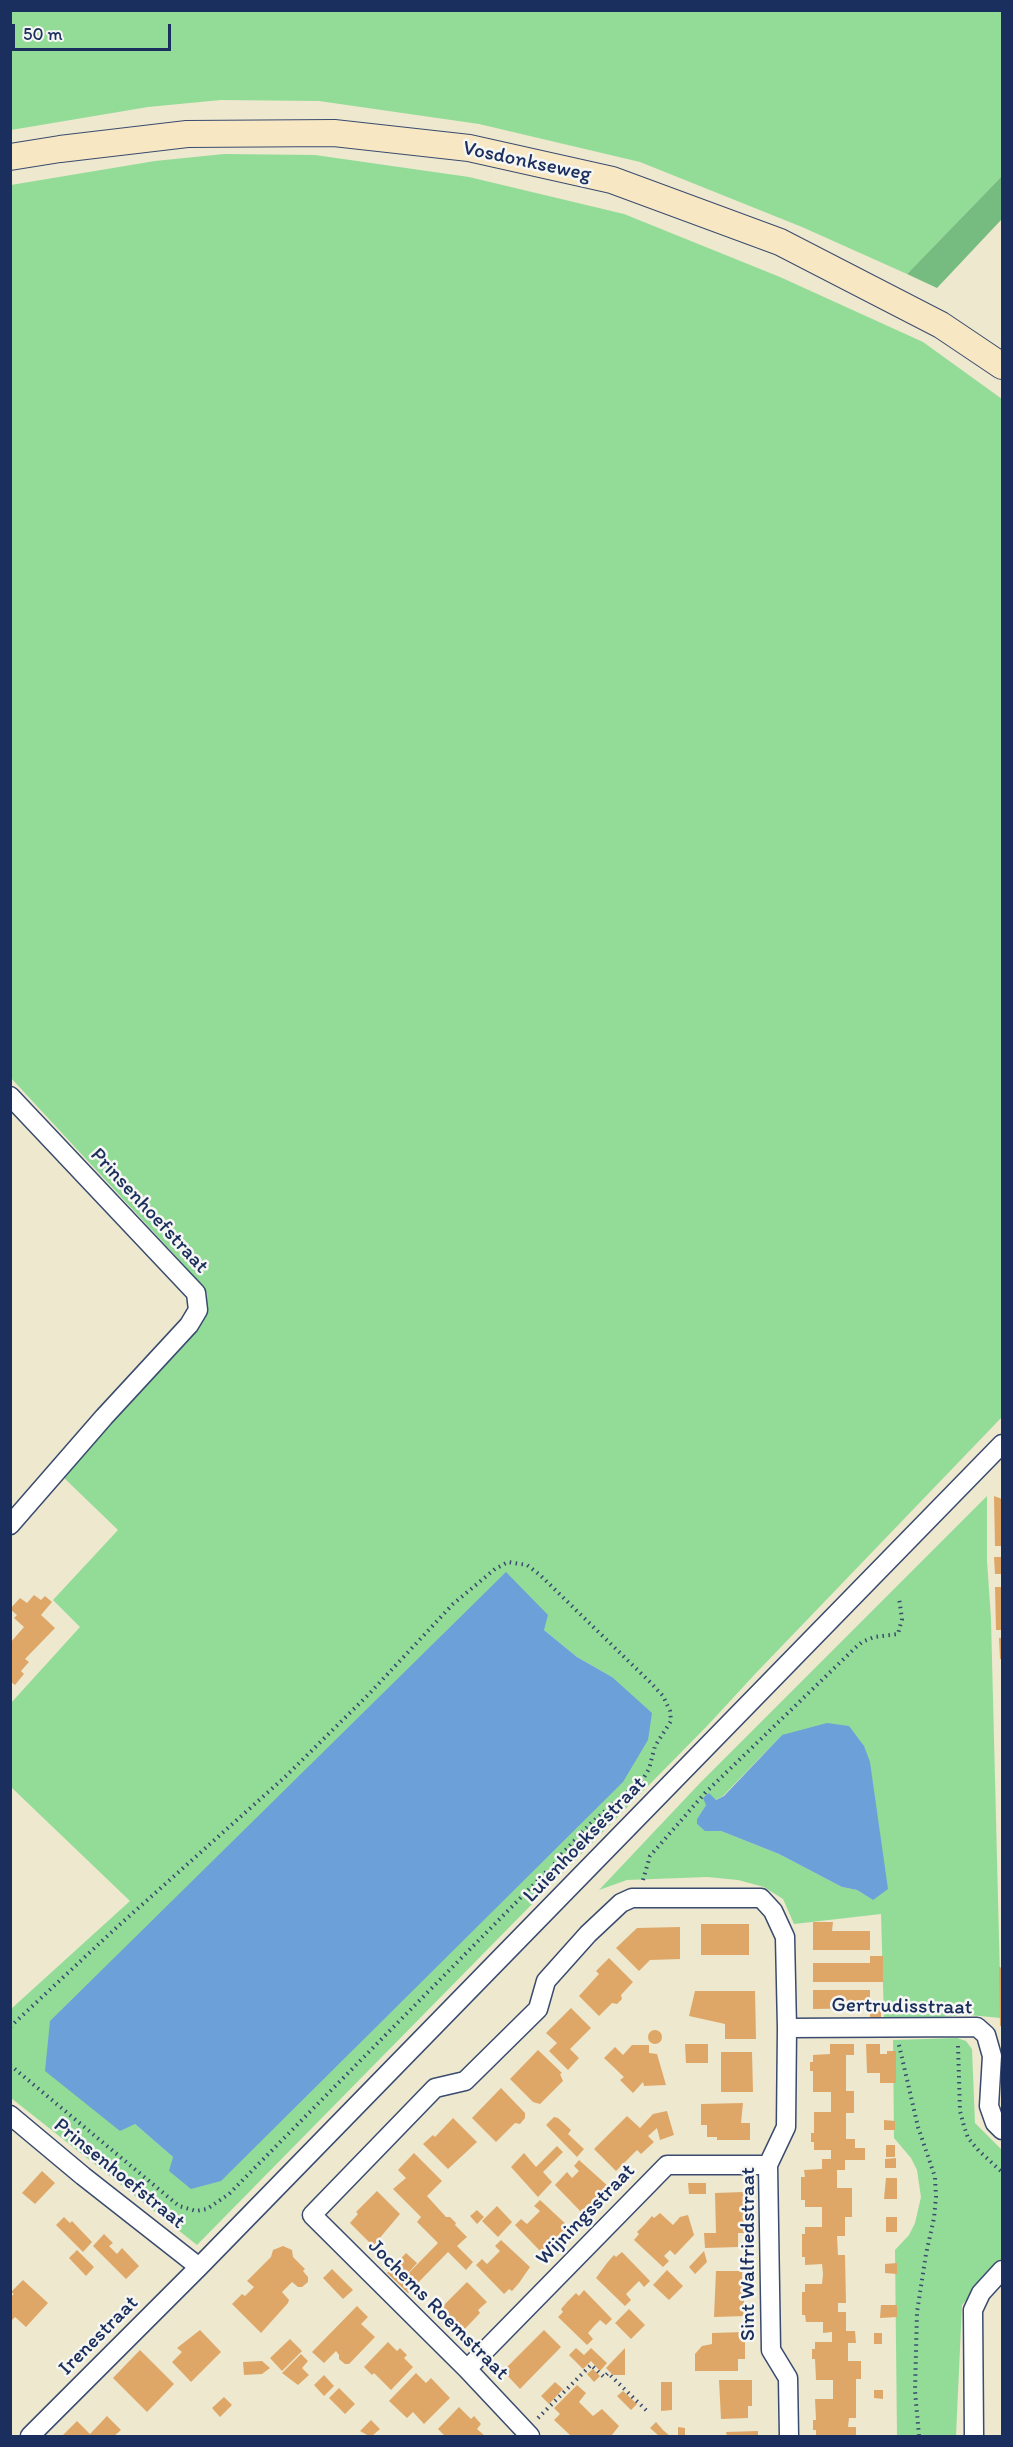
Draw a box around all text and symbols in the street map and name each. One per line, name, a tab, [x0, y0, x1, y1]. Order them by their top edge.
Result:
scale bar	[15, 12, 174, 50]
text: 50 m	[23, 23, 63, 45]
street label: Vosdonkseweg	[460, 136, 594, 188]
street label: Prinsenhoefstraat	[84, 1143, 214, 1279]
street label: Luienhoeksestraat	[518, 1772, 652, 1908]
street label: Gertrudisstraat	[831, 1993, 973, 2021]
street label: Prinsenhoefstraat	[48, 2113, 190, 2235]
street label: Wijningsstraat	[531, 2159, 641, 2271]
street label: Sint Walfriedstraat	[736, 2167, 762, 2341]
street label: Jochems Roemstraat	[362, 2234, 514, 2386]
street label: Irenestraat	[54, 2291, 144, 2381]

